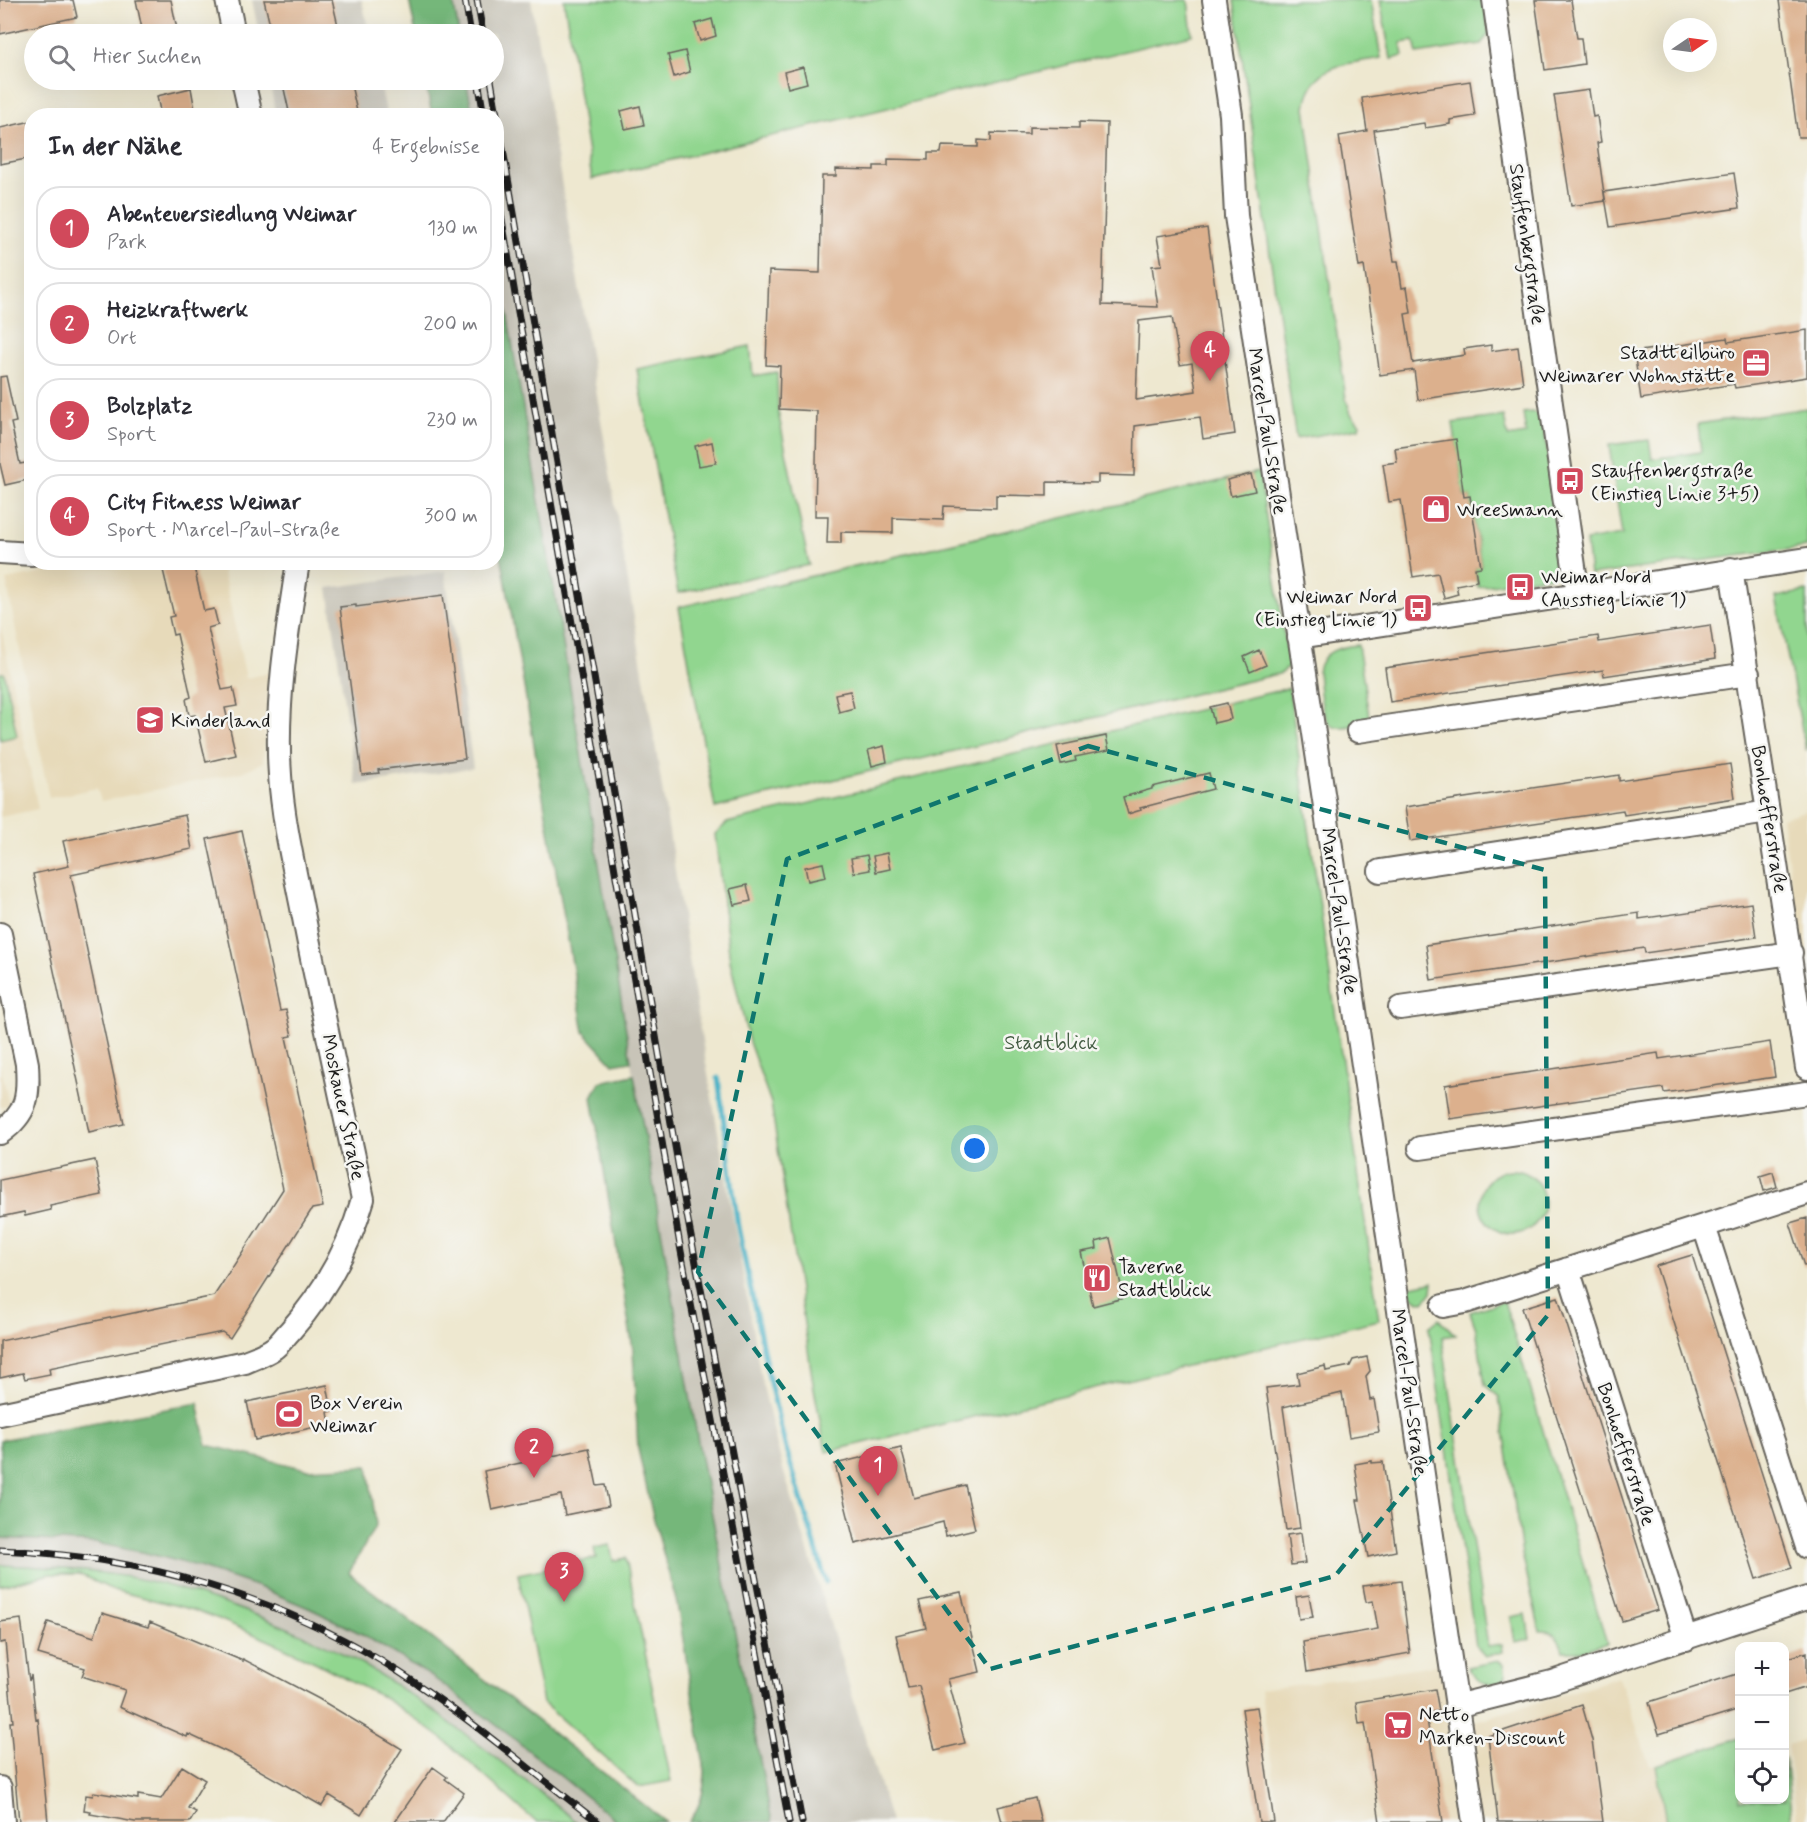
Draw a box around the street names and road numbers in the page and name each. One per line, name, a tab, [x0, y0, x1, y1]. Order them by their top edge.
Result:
street label: Stauffenbergstraße	[1500, 162, 1551, 327]
street label: Marcel-Paul-Straße	[1240, 346, 1293, 517]
street label: Bonhoefferstraße	[1744, 744, 1794, 895]
street label: Marcel-Paul-Straße	[1313, 826, 1364, 997]
street label: Moskauer Straße	[314, 1032, 371, 1183]
street label: Marcel-Paul-Straße	[1383, 1307, 1434, 1478]
street label: Bonhoefferstraße	[1590, 1379, 1661, 1530]

